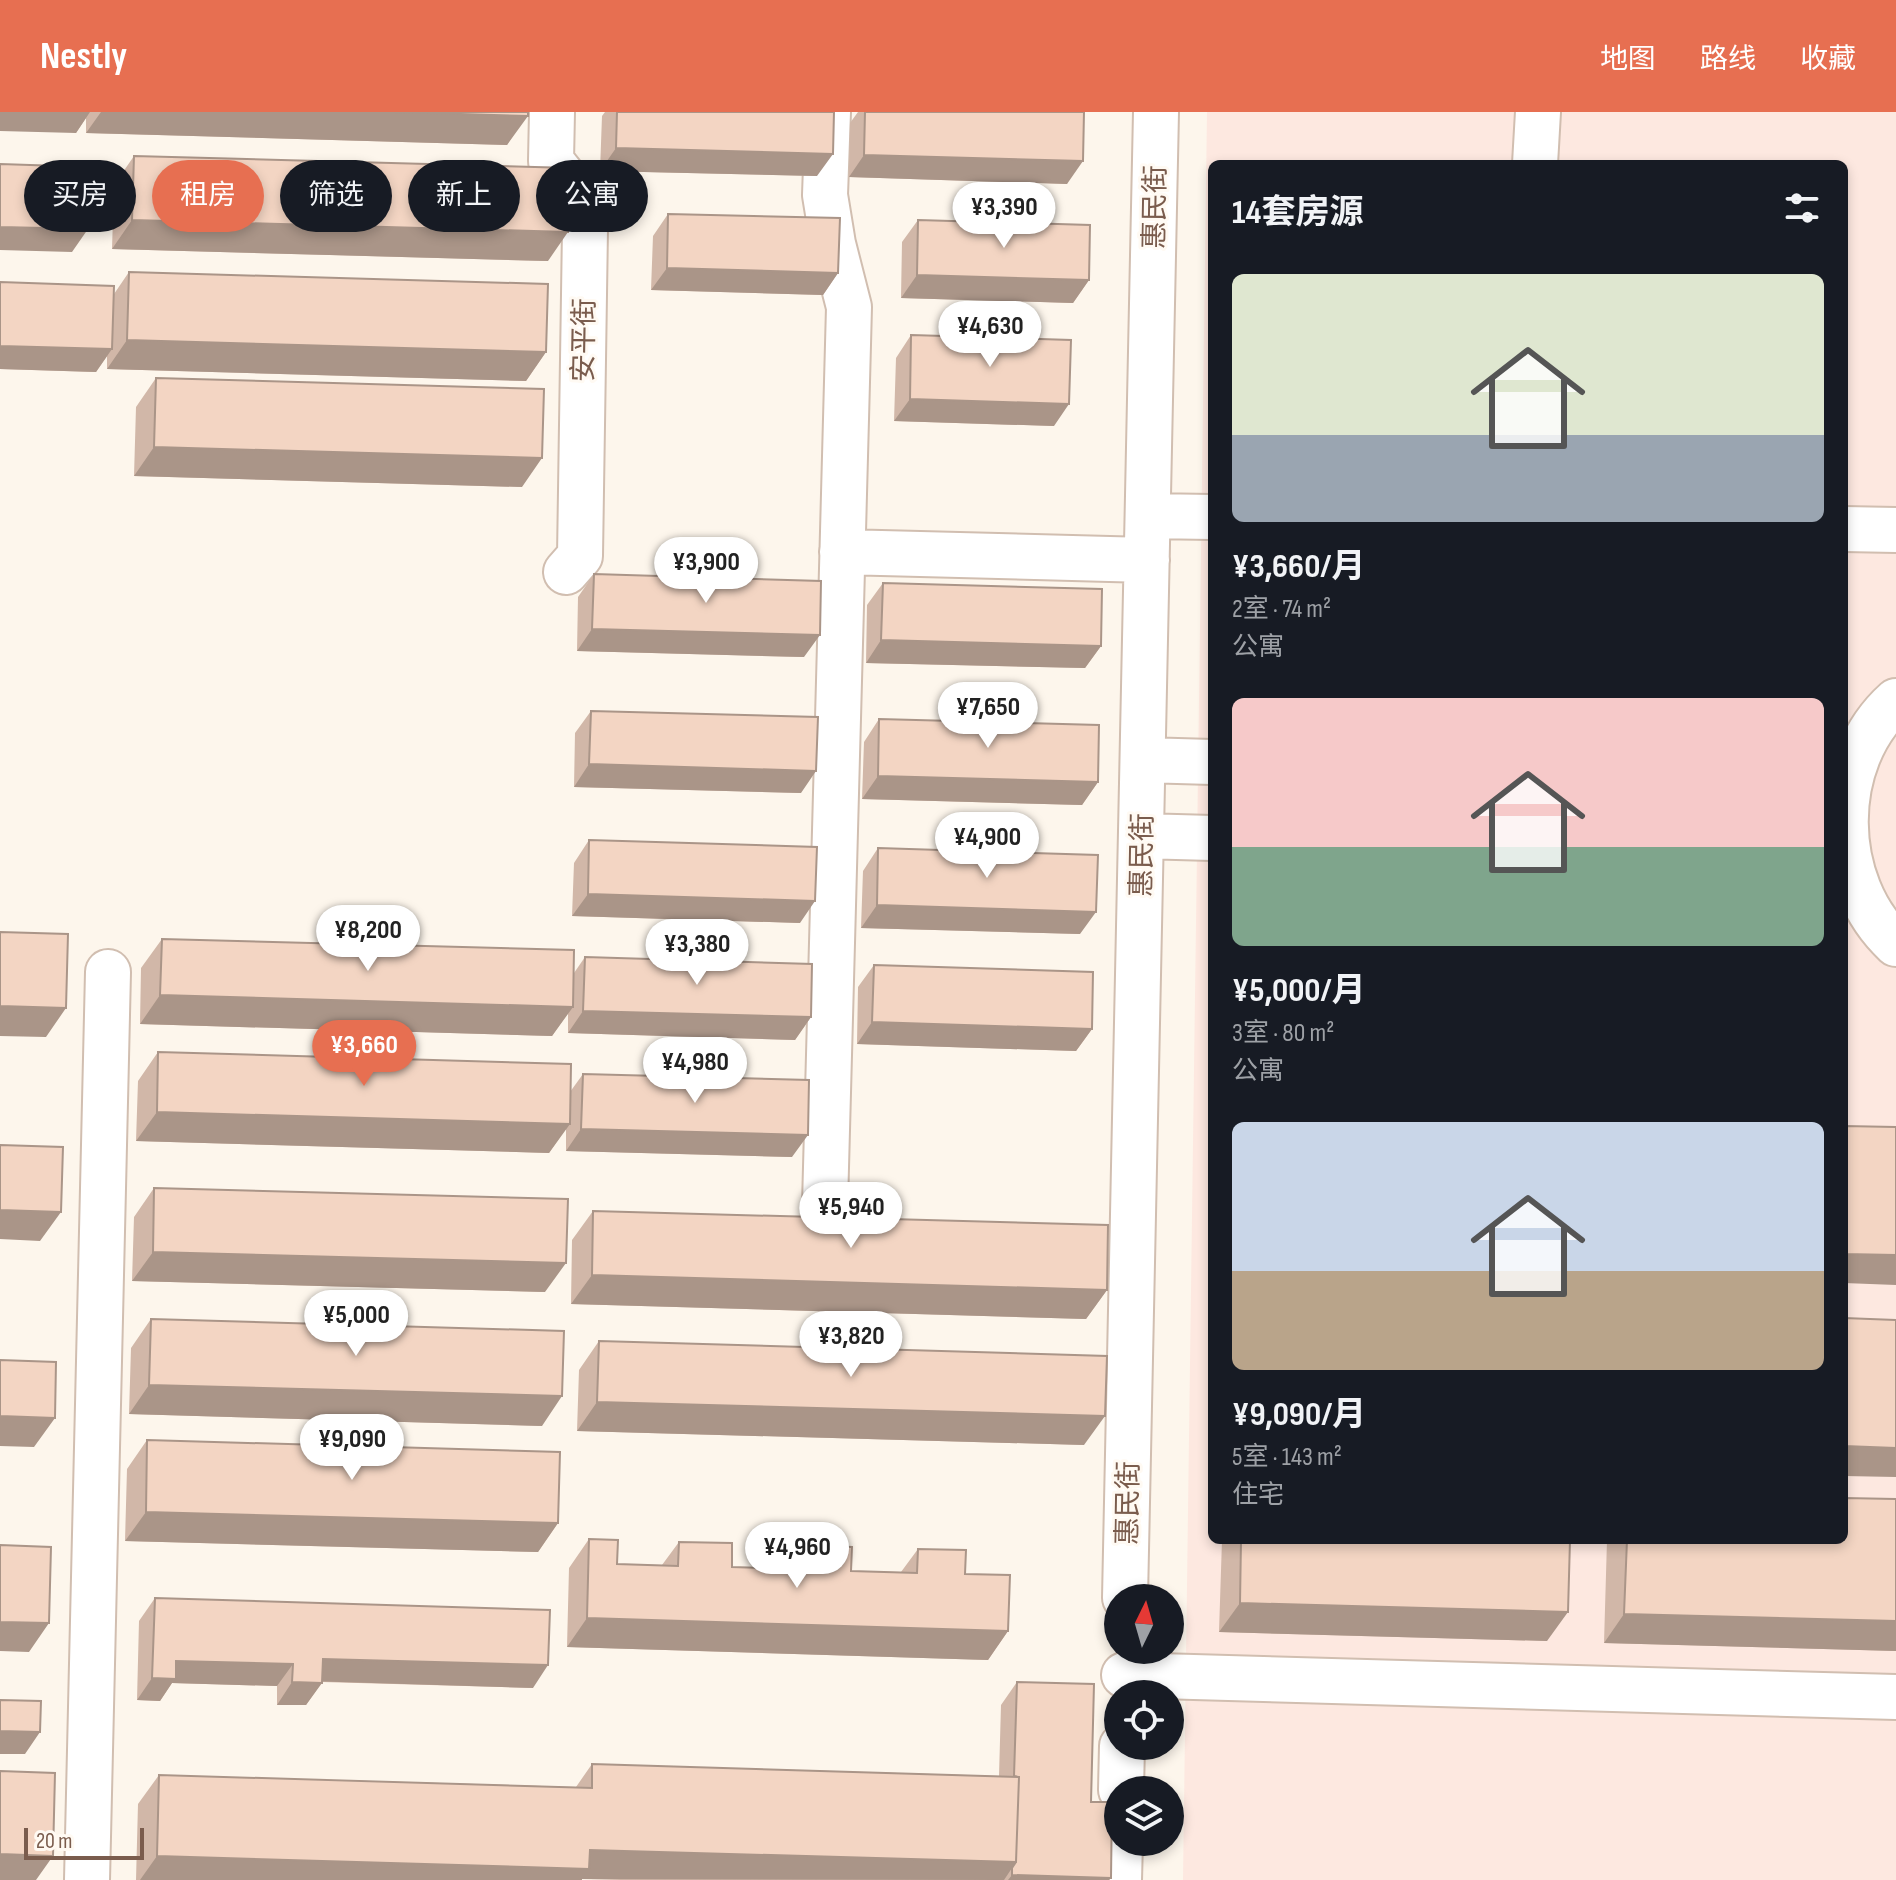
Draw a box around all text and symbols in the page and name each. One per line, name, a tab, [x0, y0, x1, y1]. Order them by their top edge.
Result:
text: Nestly	[40, 34, 127, 79]
text: 地图	[1600, 43, 1656, 76]
text: 路线	[1700, 43, 1756, 76]
text: 收藏	[1800, 43, 1856, 76]
chip: 买房	[24, 160, 136, 232]
chip: 租房	[152, 160, 264, 232]
chip: 筛选	[280, 160, 392, 232]
chip: 新上	[408, 160, 520, 232]
chip: 公寓	[536, 160, 648, 232]
street label: 惠民街	[1138, 165, 1173, 249]
pin: ¥3,390	[939, 182, 1069, 250]
icon: filters	[1780, 186, 1824, 230]
text: ¥3,390	[970, 192, 1038, 223]
text: 14套房源	[1232, 192, 1363, 233]
street label: 安平街	[567, 298, 602, 382]
pin: ¥4,630	[925, 301, 1055, 369]
text: ¥4,630	[956, 311, 1024, 342]
icon: home	[1456, 326, 1600, 470]
pin: ¥3,900	[641, 537, 771, 605]
text: ¥3,660/月	[1232, 546, 1365, 587]
text: ¥3,900	[672, 547, 740, 578]
text: 2室 · 74 m²	[1232, 594, 1331, 625]
text: 公寓	[1232, 632, 1284, 663]
pin: ¥7,650	[923, 682, 1053, 750]
text: ¥7,650	[956, 692, 1020, 723]
icon: home	[1456, 750, 1600, 894]
pin: ¥4,900	[922, 812, 1052, 880]
street label: 惠民街	[1125, 813, 1160, 897]
text: ¥4,900	[953, 822, 1021, 853]
pin: ¥8,200	[303, 905, 433, 973]
text: ¥8,200	[334, 915, 402, 946]
pin: ¥3,380	[632, 919, 762, 987]
text: ¥3,380	[664, 929, 730, 960]
text: ¥5,000/月	[1232, 970, 1366, 1011]
text: 3室 · 80 m²	[1232, 1018, 1334, 1049]
pin: ¥3,660	[299, 1020, 429, 1088]
text: ¥3,660	[330, 1030, 398, 1061]
pin: ¥4,980	[630, 1037, 760, 1105]
text: ¥4,980	[661, 1047, 729, 1078]
text: 公寓	[1232, 1056, 1284, 1087]
icon: home	[1456, 1174, 1600, 1318]
pin: ¥5,940	[786, 1182, 916, 1250]
text: ¥5,940	[817, 1192, 885, 1223]
pin: ¥5,000	[291, 1290, 421, 1358]
text: ¥5,000	[322, 1300, 390, 1331]
pin: ¥3,820	[786, 1311, 916, 1379]
text: ¥3,820	[817, 1321, 885, 1352]
text: ¥9,090/月	[1232, 1394, 1366, 1435]
pin: ¥9,090	[287, 1414, 417, 1482]
text: ¥9,090	[318, 1424, 386, 1455]
text: 5室 · 143 m²	[1232, 1442, 1342, 1473]
street label: 惠民街	[1111, 1461, 1146, 1545]
text: 住宅	[1232, 1480, 1284, 1511]
pin: ¥4,960	[732, 1522, 862, 1590]
text: ¥4,960	[763, 1532, 831, 1563]
north arrow	[1104, 1584, 1184, 1664]
map controls	[1104, 1584, 1184, 1856]
button: locate	[1104, 1680, 1184, 1760]
button: layers	[1104, 1776, 1184, 1856]
scale bar	[24, 1824, 144, 1860]
text: 20 m	[36, 1828, 73, 1855]

